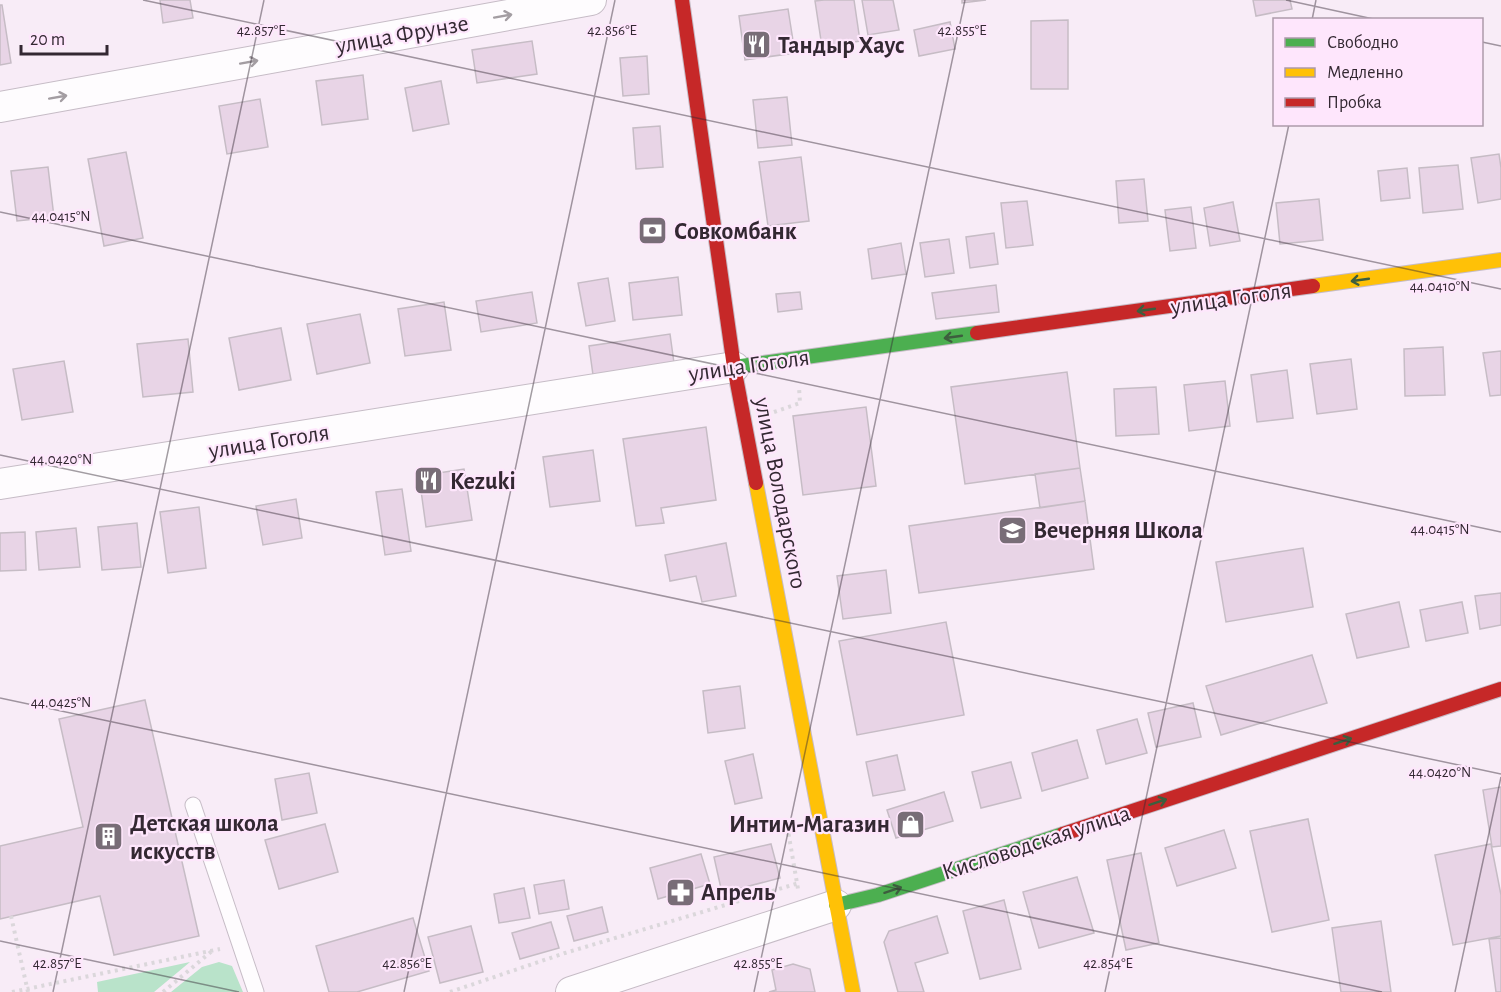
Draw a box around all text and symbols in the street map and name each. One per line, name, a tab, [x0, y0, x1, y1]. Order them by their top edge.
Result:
one-way arrow	[493, 10, 513, 21]
street label: улица Фрунзе	[333, 11, 470, 59]
scale bar	[21, 18, 106, 56]
legend	[1273, 18, 1483, 126]
text: 42.857°E	[237, 23, 285, 38]
text: 42.856°E	[587, 23, 637, 38]
text: 42.855°E	[938, 23, 986, 38]
restaurant icon: Тандыр Хаус	[741, 29, 773, 61]
text: 20 m	[30, 31, 65, 49]
text: Свободно	[1327, 33, 1399, 52]
place label: Тандыр Хаус	[778, 34, 905, 58]
one-way arrow	[239, 56, 259, 67]
text: Медленно	[1327, 64, 1403, 82]
one-way arrow	[47, 91, 67, 102]
text: Пробка	[1327, 93, 1382, 112]
text: 44.0415°N	[31, 209, 91, 224]
bank icon: Совкомбанк	[637, 215, 669, 247]
place label: Совкомбанк	[674, 220, 797, 244]
one-way arrow	[1350, 275, 1370, 286]
street label: улица Гоголя	[1168, 279, 1293, 319]
text: 44.0410°N	[1410, 279, 1470, 294]
one-way arrow	[1137, 304, 1156, 315]
one-way arrow	[943, 331, 963, 342]
street label: улица Гоголя	[686, 346, 811, 386]
street label: улица Володарского	[749, 394, 810, 591]
street label: улица Гоголя	[206, 421, 331, 464]
text: 44.0420°N	[30, 452, 92, 467]
restaurant icon: Kezuki	[413, 465, 445, 497]
place label: Kezuki	[450, 470, 516, 494]
school or university icon: Вечерняя Школа	[996, 514, 1028, 546]
place label: Вечерняя Школа	[1033, 519, 1203, 543]
text: 44.0415°N	[1410, 522, 1470, 537]
text: 44.0425°N	[31, 695, 91, 710]
one-way arrow	[1333, 735, 1352, 746]
text: 44.0420°N	[1409, 765, 1471, 780]
one-way arrow	[1148, 796, 1167, 807]
street label: Кисловодская улица	[939, 801, 1133, 885]
shop icon: Интим-Магазин	[895, 808, 927, 840]
place label: Детская школа искусств	[130, 812, 279, 864]
place label: Интим-Магазин	[729, 813, 890, 837]
building icon: Детская школа искусств	[93, 821, 125, 853]
pharmacy icon: Апрель	[664, 876, 696, 908]
place label: Апрель	[701, 881, 775, 905]
one-way arrow	[883, 883, 902, 894]
text: 42.857°E	[33, 956, 81, 971]
text: 42.856°E	[382, 956, 432, 971]
text: 42.855°E	[734, 956, 782, 971]
text: 42.854°E	[1083, 956, 1133, 971]

